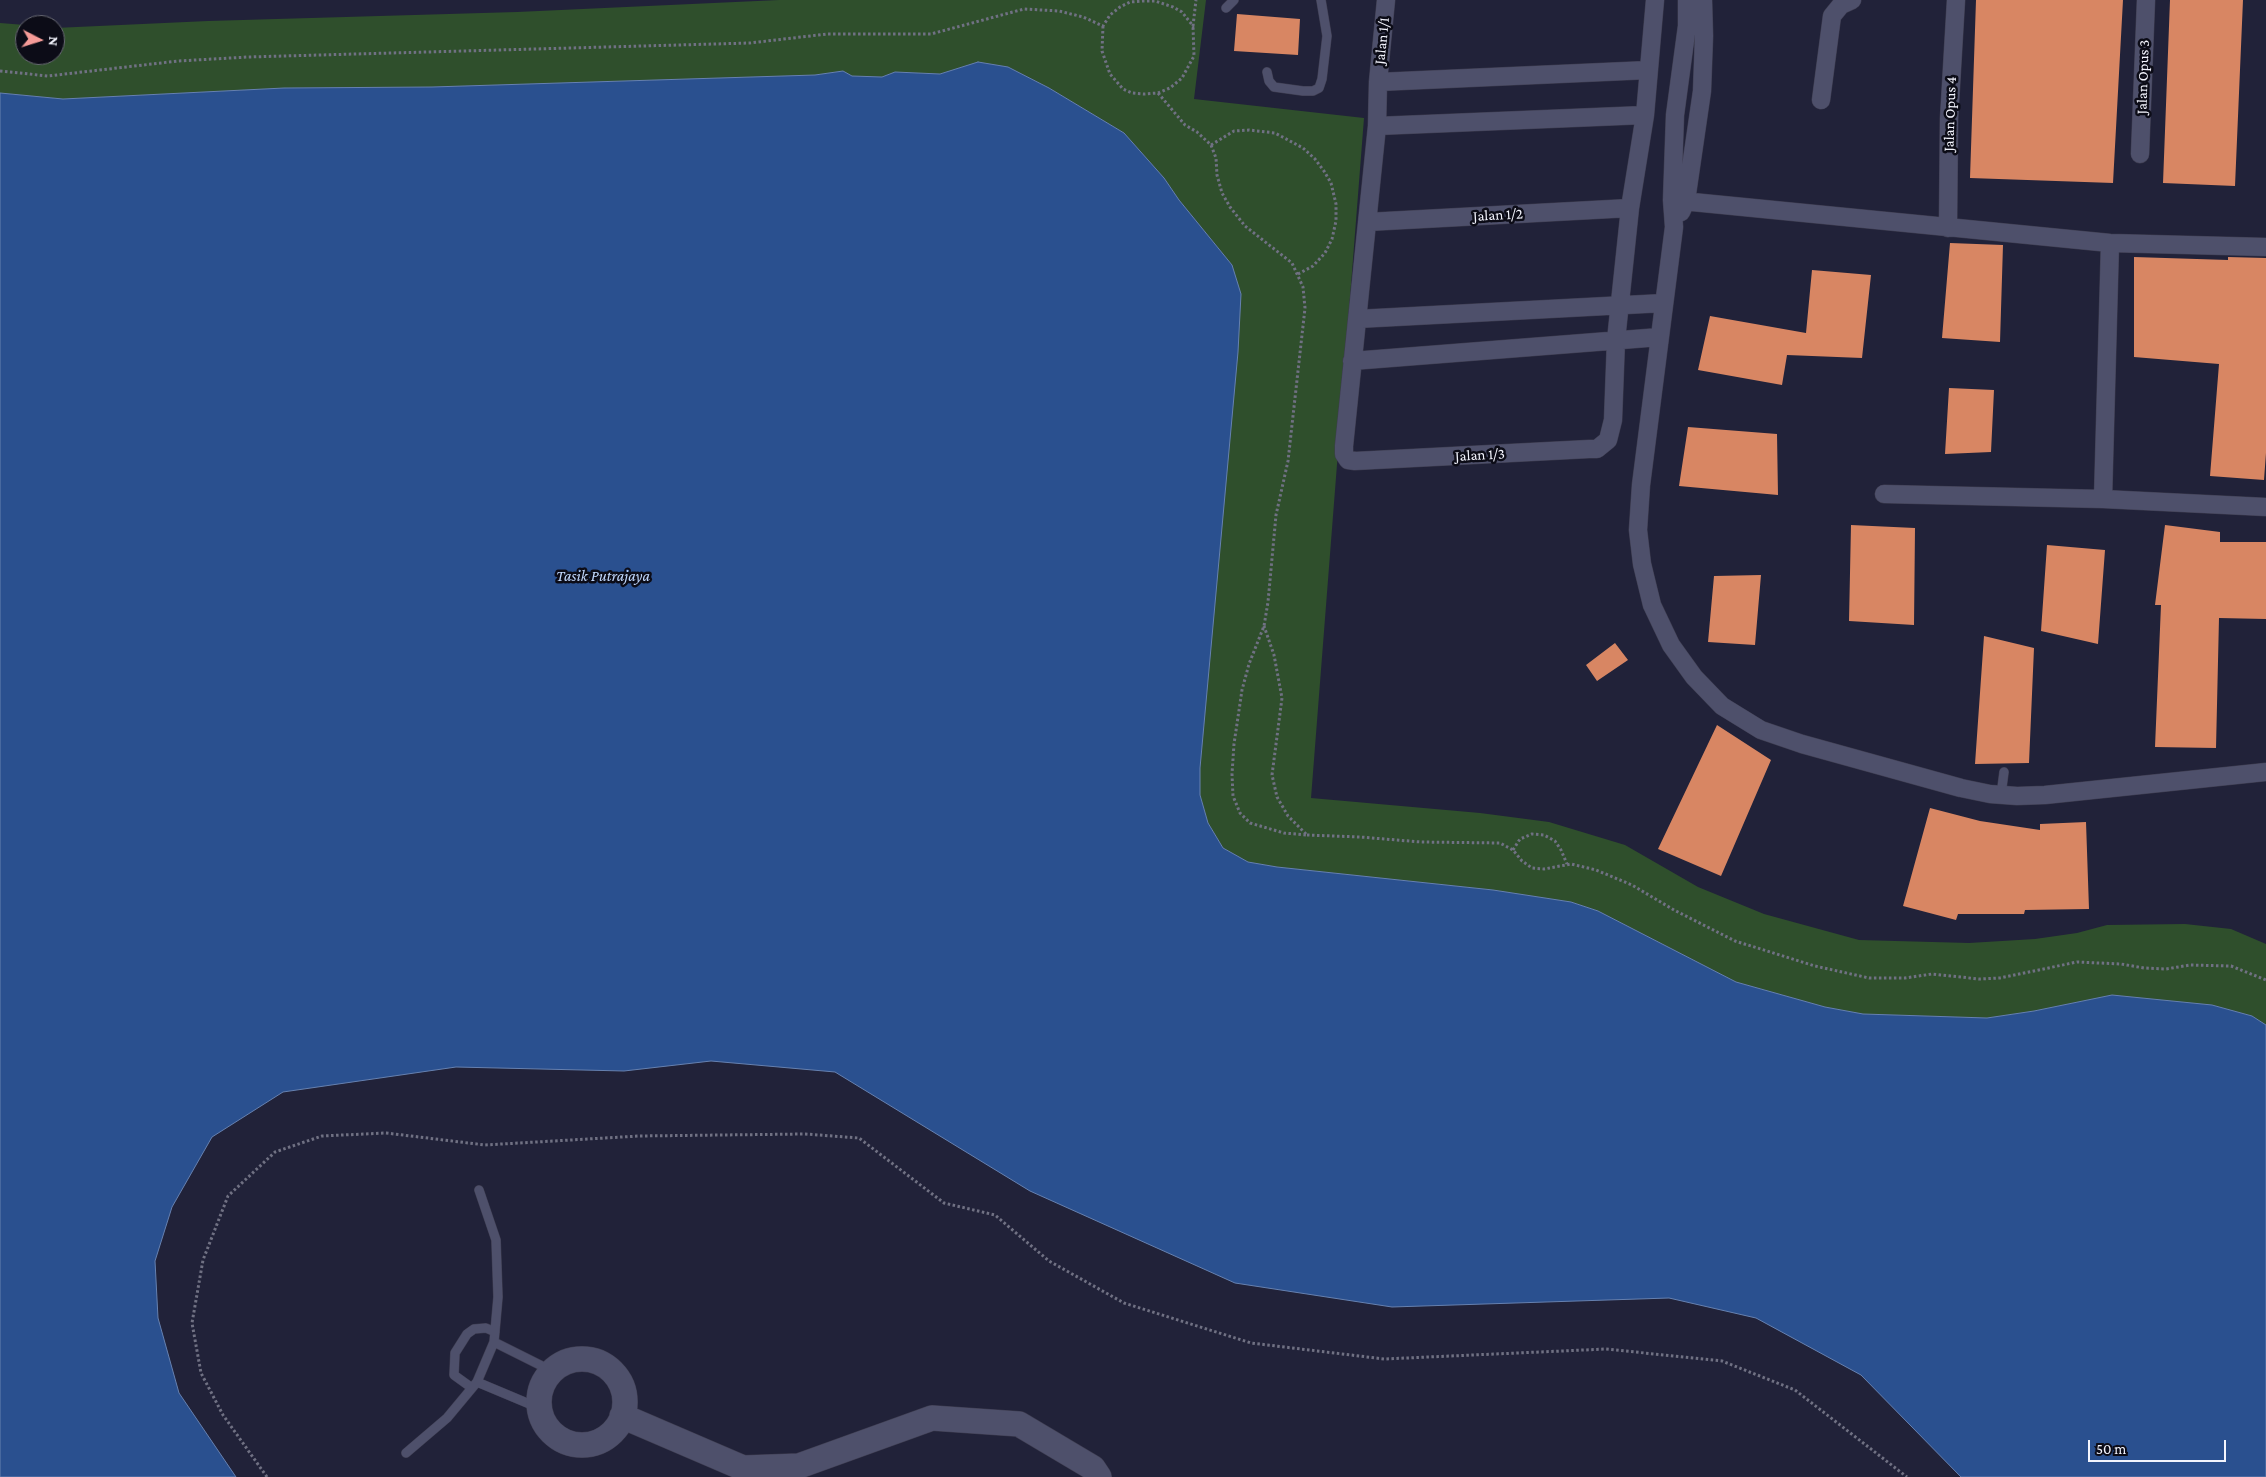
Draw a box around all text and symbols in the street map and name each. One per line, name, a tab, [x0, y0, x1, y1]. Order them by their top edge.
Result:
north arrow	[15, 15, 65, 65]
street label: Jalan 1/1	[1371, 16, 1393, 66]
text: N	[46, 36, 62, 47]
street label: Jalan Opus 3	[2133, 39, 2153, 115]
street label: Jalan Opus 4	[1940, 76, 1960, 152]
street label: Jalan 1/2	[1473, 205, 1523, 225]
street label: Jalan 1/3	[1455, 445, 1505, 465]
water label: Tasik Putrajaya	[556, 566, 650, 586]
scale bar	[2091, 1430, 2228, 1462]
text: 50 m	[2096, 1441, 2126, 1457]

